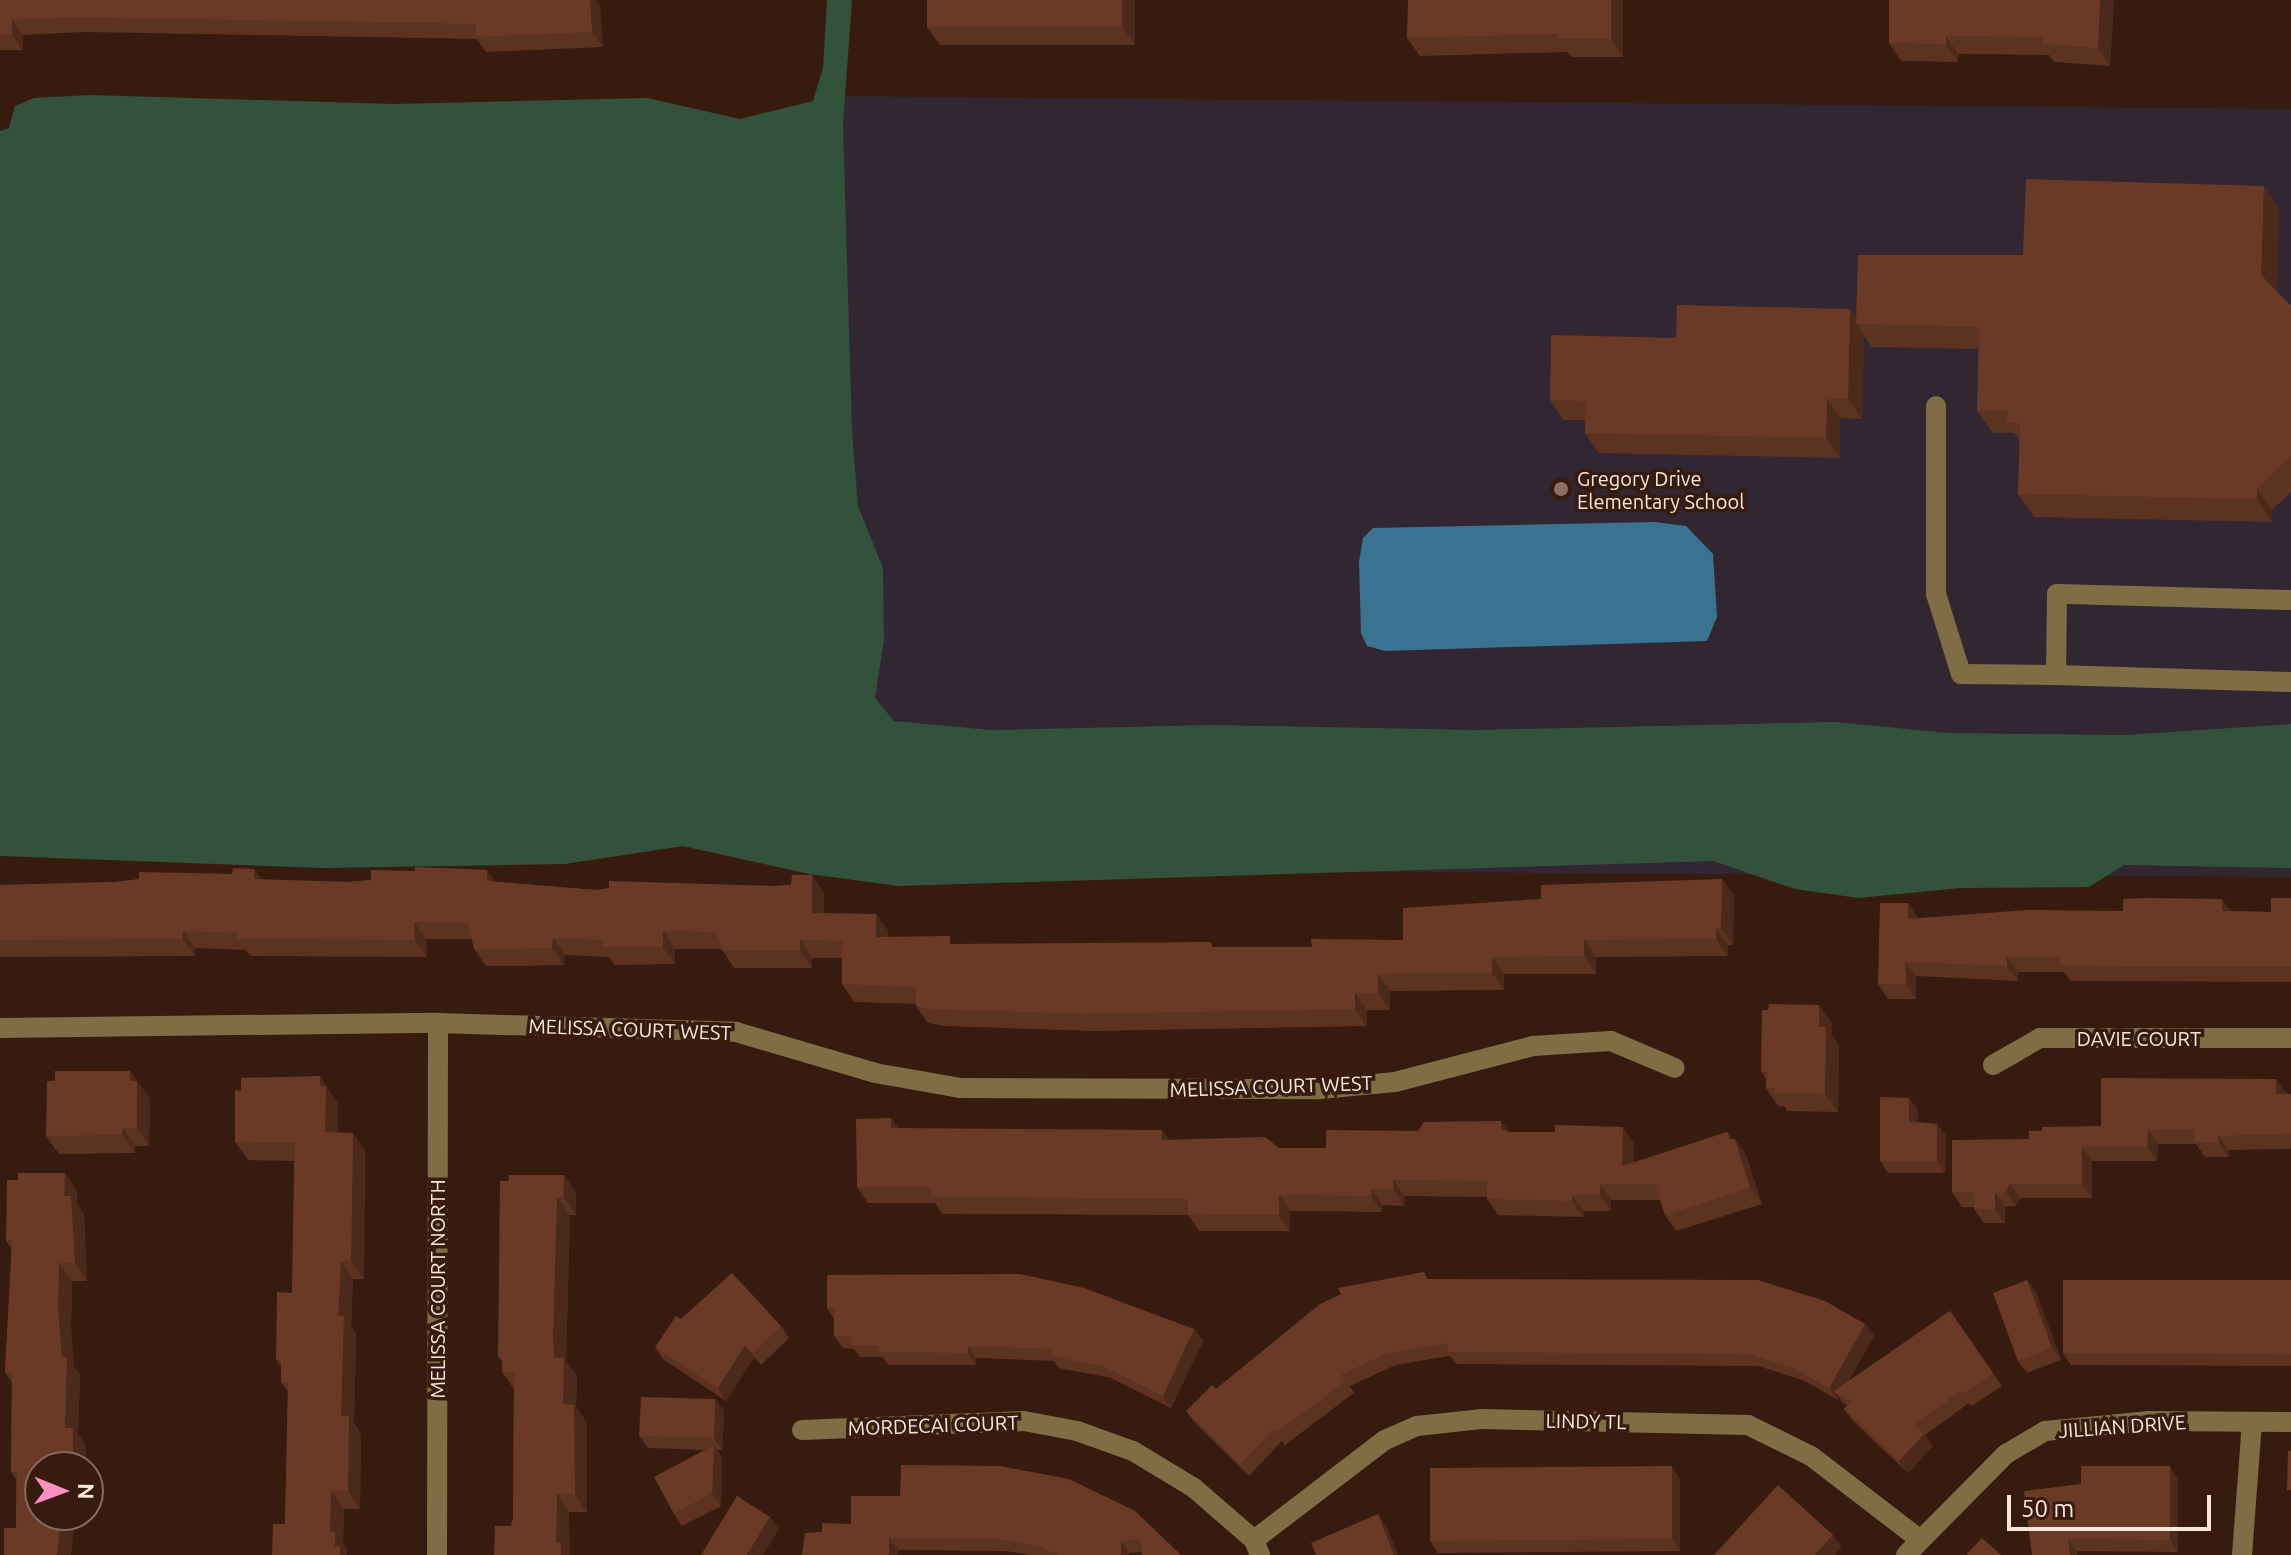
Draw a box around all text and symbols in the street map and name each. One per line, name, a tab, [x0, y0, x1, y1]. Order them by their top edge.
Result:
place label: Gregory Drive Elementary School	[1577, 466, 1744, 513]
marker: Gregory Drive Elementary School	[1552, 480, 1570, 498]
street label: MELISSA COURT WEST	[528, 1013, 732, 1045]
street label: DAVIE COURT	[2077, 1026, 2201, 1050]
street label: MELISSA COURT WEST	[1169, 1070, 1373, 1102]
street label: MELISSA COURT NORTH	[425, 1179, 449, 1399]
street label: LINDY TL	[1546, 1408, 1626, 1434]
street label: MORDECAI COURT	[847, 1410, 1019, 1440]
street label: JILLIAN DRIVE	[2057, 1410, 2187, 1442]
north arrow	[24, 1451, 104, 1531]
scale bar	[2011, 1479, 2215, 1529]
text: N	[74, 1483, 99, 1500]
text: 50 m	[2021, 1495, 2074, 1522]

